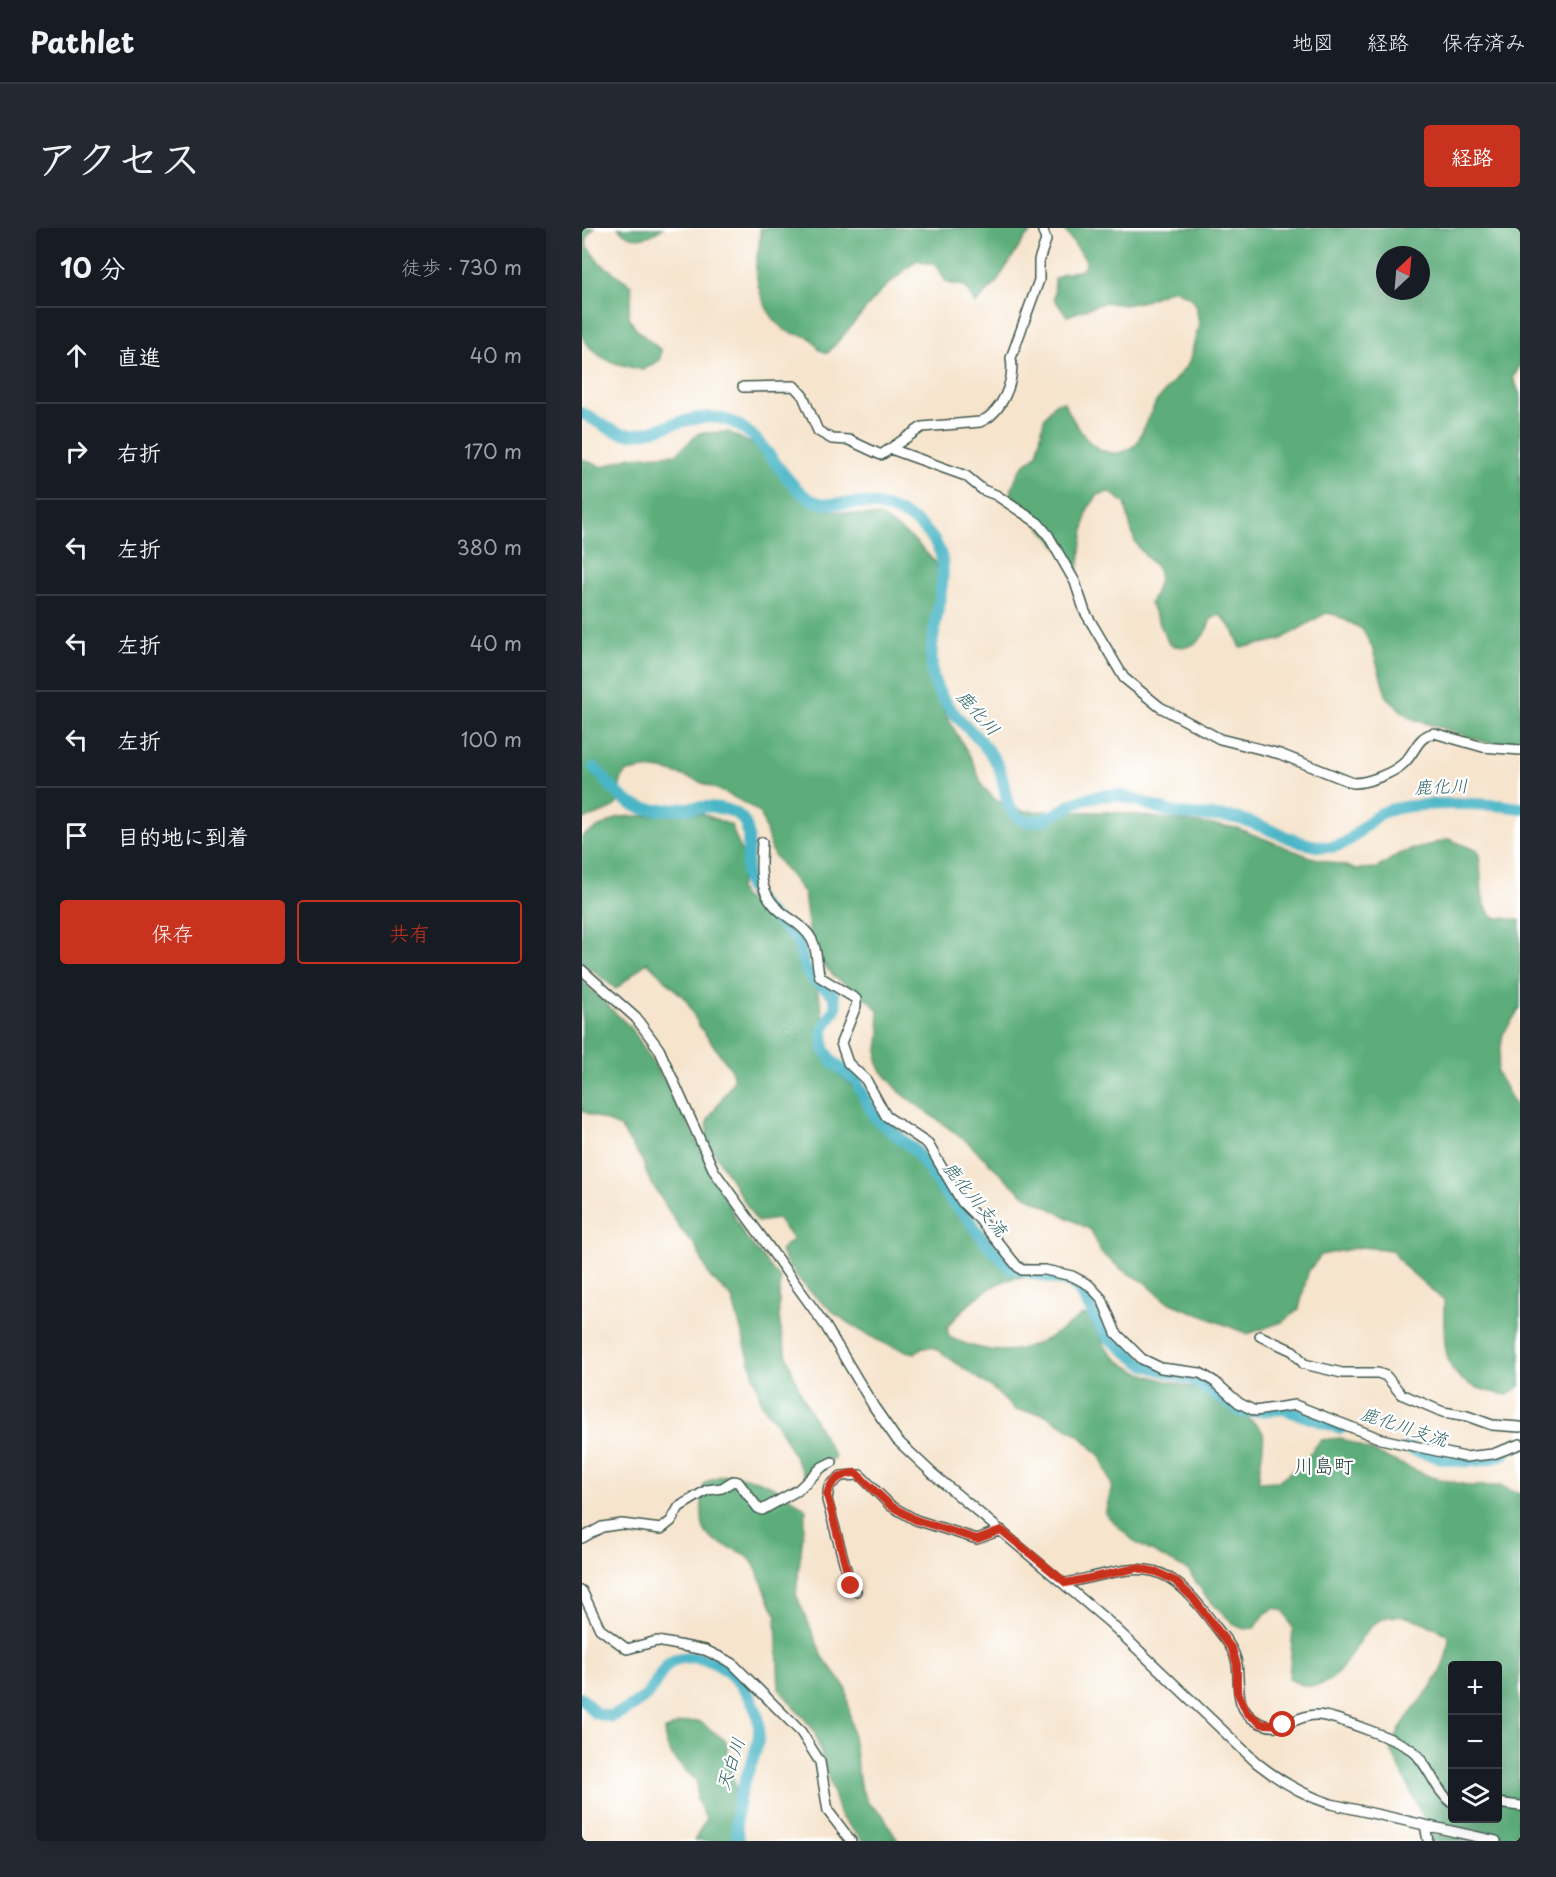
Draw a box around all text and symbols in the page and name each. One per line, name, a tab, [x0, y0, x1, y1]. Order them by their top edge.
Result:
text: Pathlet	[30, 20, 134, 63]
text: 地図	[1292, 25, 1334, 57]
text: 経路	[1367, 25, 1409, 57]
text: 保存済み	[1442, 25, 1526, 57]
text: アクセス	[36, 125, 201, 188]
button: 経路	[1424, 125, 1520, 187]
north arrow	[1376, 246, 1430, 300]
text: 10 分	[60, 248, 126, 287]
text: 徒歩 · 730 m	[401, 252, 522, 282]
icon: ahead	[60, 339, 93, 372]
text: 直進	[117, 339, 161, 372]
text: 40 m	[470, 340, 522, 370]
icon: right	[60, 435, 93, 468]
text: 右折	[117, 435, 161, 468]
text: 170 m	[464, 436, 522, 466]
icon: left	[60, 531, 93, 564]
text: 左折	[117, 531, 161, 564]
text: 380 m	[456, 532, 522, 562]
icon: left	[60, 627, 93, 660]
text: 左折	[117, 627, 161, 660]
text: 40 m	[470, 628, 522, 658]
water label: 鹿化川	[951, 683, 1007, 741]
icon: left	[60, 723, 93, 756]
text: 左折	[117, 723, 161, 756]
text: 100 m	[461, 724, 522, 754]
water label: 鹿化川	[1413, 771, 1468, 800]
icon: arrive	[60, 819, 93, 852]
text: 目的地に到着	[117, 819, 249, 852]
button: 保存	[60, 900, 285, 964]
button: 共有	[297, 900, 522, 964]
water label: 鹿化川支流	[937, 1155, 1016, 1242]
water label: 鹿化川支流	[1357, 1399, 1452, 1453]
district label: 川島町	[1294, 1450, 1354, 1480]
route end	[837, 1572, 863, 1598]
map controls	[1448, 1661, 1502, 1823]
button: +	[1448, 1661, 1502, 1715]
route start	[1269, 1711, 1295, 1737]
button: −	[1448, 1715, 1502, 1769]
water label: 天白川	[708, 1734, 751, 1793]
button: layers	[1448, 1769, 1502, 1823]

